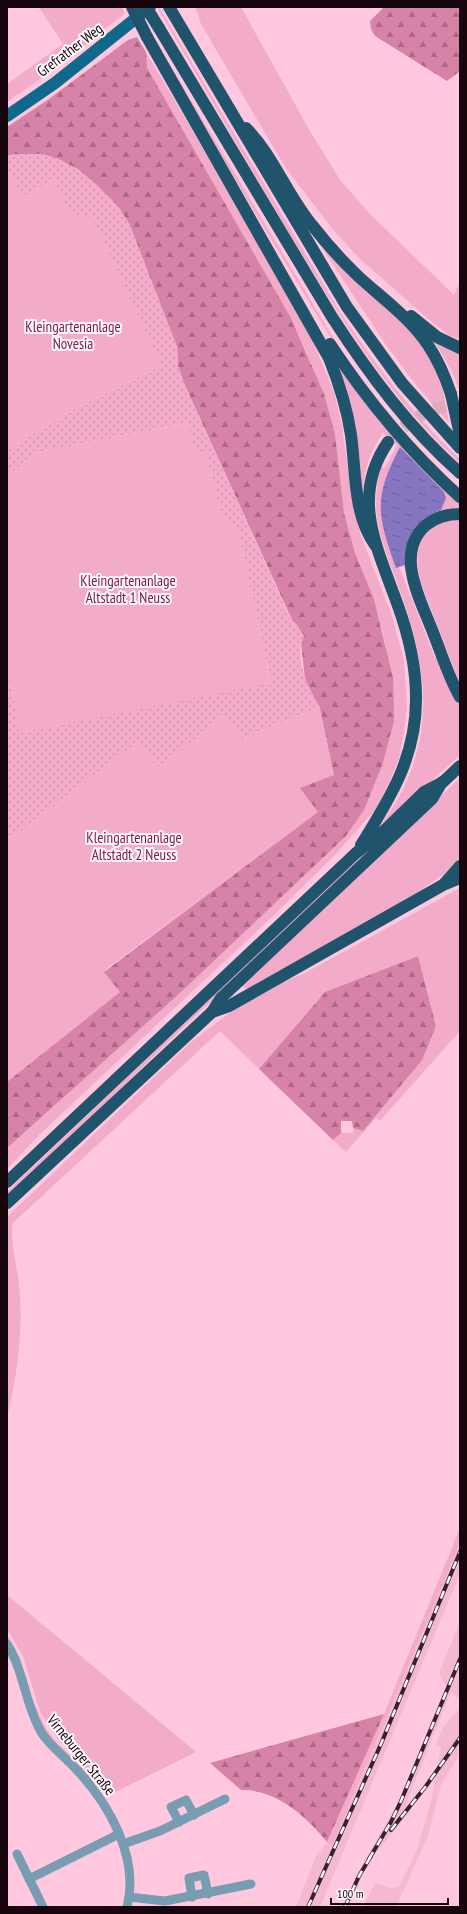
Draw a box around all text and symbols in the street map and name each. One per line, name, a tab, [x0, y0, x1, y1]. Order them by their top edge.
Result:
street label: Grefrather Weg	[33, 19, 106, 81]
park label: Kleingartenanlage Novesia	[25, 317, 121, 353]
park label: Kleingartenanlage Altstadt 1 Neuss	[80, 571, 176, 607]
park label: Kleingartenanlage Altstadt 2 Neuss	[86, 828, 182, 864]
street label: Virneburger Straße	[42, 1710, 120, 1799]
scale bar	[331, 1880, 448, 1906]
text: 100 m	[337, 1886, 364, 1901]

